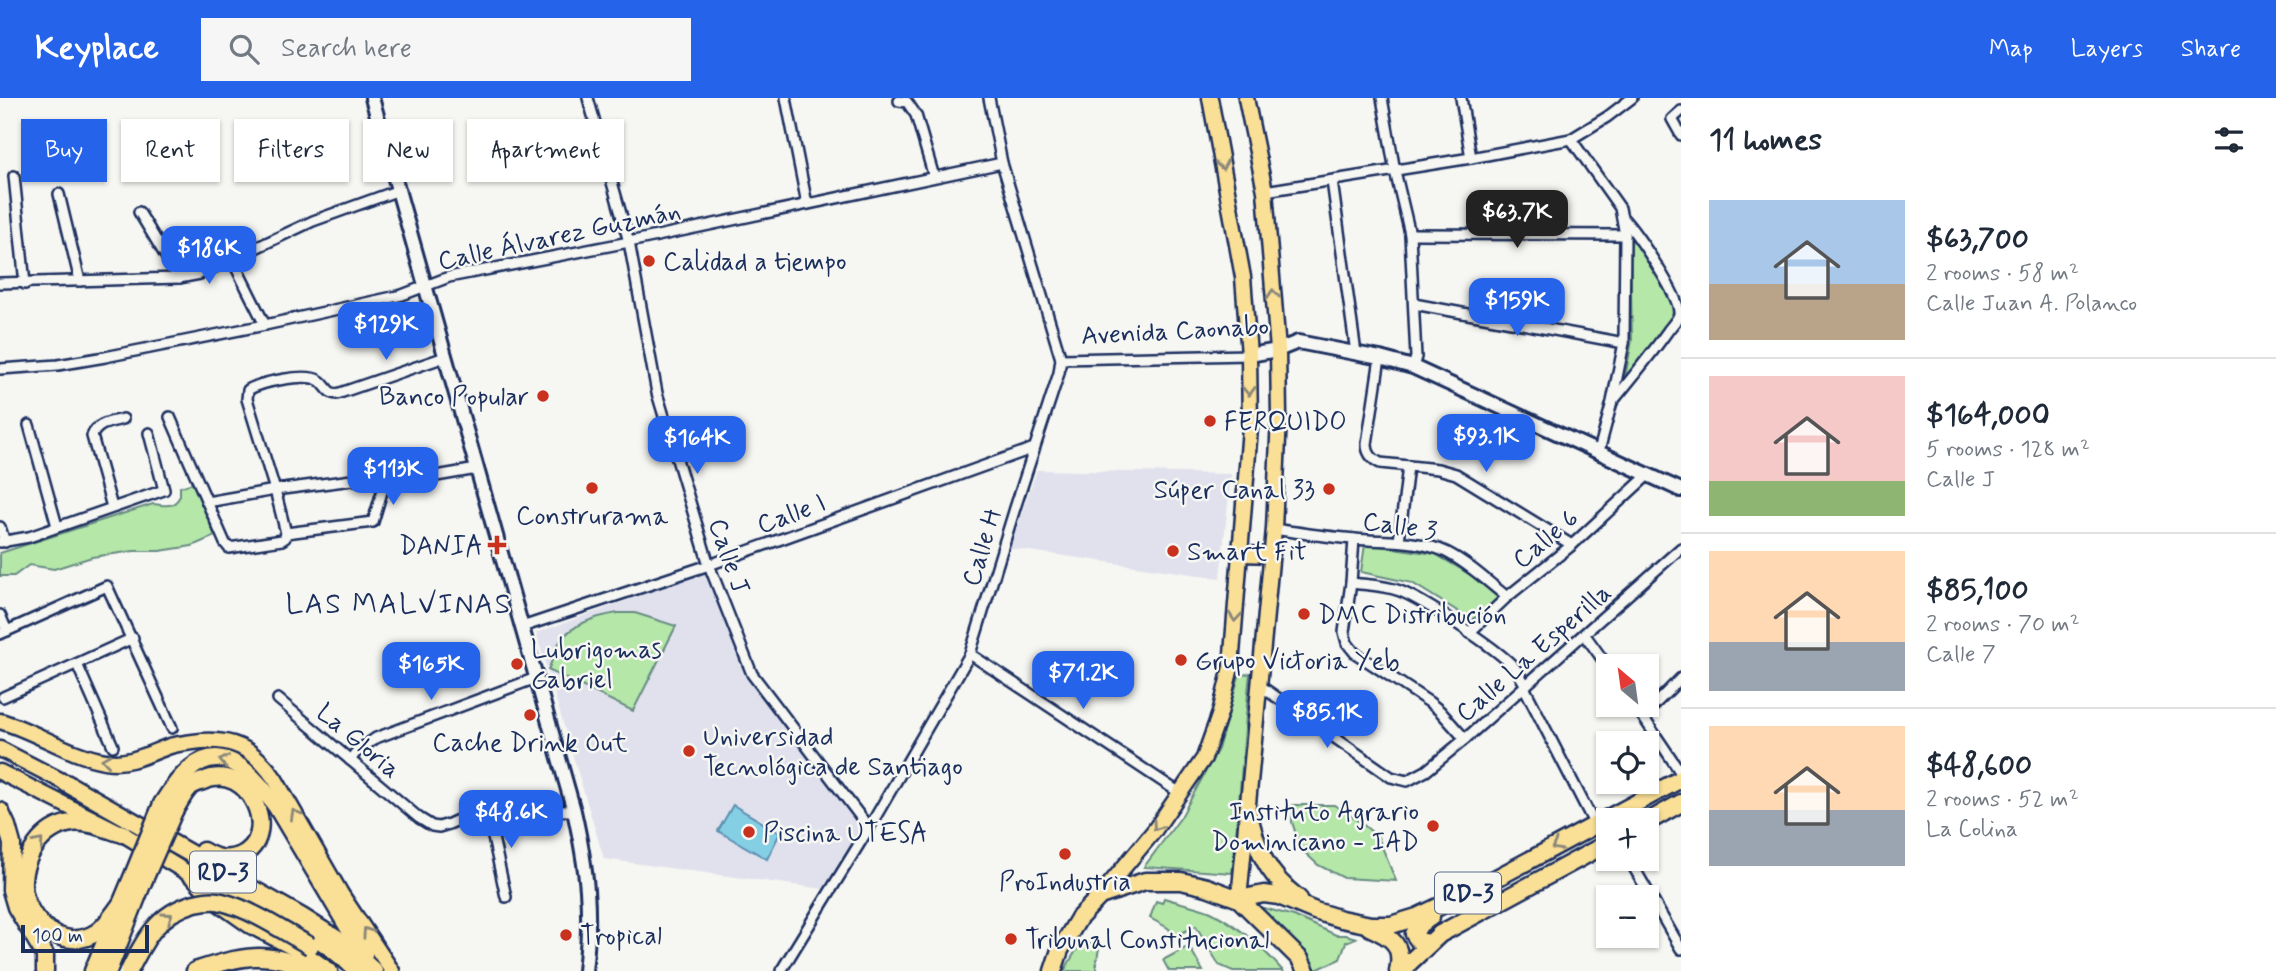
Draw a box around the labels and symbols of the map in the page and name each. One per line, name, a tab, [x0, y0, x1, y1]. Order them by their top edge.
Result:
one-way arrow	[1214, 159, 1229, 171]
pin: $63.7K	[1460, 190, 1574, 250]
street label: Calle Álvarez Guzmán	[435, 194, 684, 279]
pin: $186K	[160, 226, 258, 286]
place label: Calidad a tiempo	[663, 246, 847, 280]
marker: Calidad a tiempo	[641, 253, 657, 269]
pin: $159K	[1468, 278, 1566, 338]
one-way arrow	[1266, 288, 1281, 299]
pin: $129K	[337, 302, 435, 362]
street label: Avenida Caonabo	[1080, 310, 1270, 354]
place label: Banco Popular	[379, 381, 529, 415]
one-way arrow	[1241, 386, 1257, 396]
marker: Banco Popular	[535, 388, 551, 404]
place label: FERQUIDO	[1224, 406, 1347, 440]
marker: FERQUIDO	[1202, 413, 1218, 429]
pin: $93.1K	[1429, 414, 1543, 474]
pin: $164K	[648, 416, 746, 476]
pin: $113K	[344, 448, 442, 507]
place label: Súper Canal 33	[1154, 474, 1315, 508]
marker: Construrama	[584, 480, 600, 496]
marker: Súper Canal 33	[1321, 481, 1337, 497]
street label: Calle I	[753, 487, 831, 543]
place label: Construrama	[516, 500, 668, 534]
street label: Calle 6	[1506, 502, 1586, 577]
street label: Calle H	[955, 504, 1011, 591]
street label: Calle 3	[1360, 505, 1439, 549]
street label: Calle J	[699, 514, 757, 599]
place label: DANIA	[399, 530, 483, 564]
place label: Smart Fit	[1187, 536, 1307, 570]
marker: DANIA	[489, 537, 505, 553]
marker: Smart Fit	[1165, 543, 1181, 559]
street label: Calle La Esperilla	[1449, 577, 1619, 730]
district label: LAS MALVINAS	[286, 587, 512, 624]
place label: DMC Distribución	[1318, 599, 1507, 633]
marker: DMC Distribución	[1296, 606, 1312, 622]
one-way arrow	[1228, 612, 1243, 623]
place label: Lubrigomas Gabriel	[531, 634, 662, 698]
pin: $165K	[382, 642, 480, 702]
place label: Grupo Victoria Yeb	[1195, 645, 1400, 679]
pin: $71.2K	[1026, 652, 1140, 711]
marker: Grupo Victoria Yeb	[1173, 652, 1189, 668]
north arrow	[1596, 654, 1659, 718]
marker: Lubrigomas Gabriel	[509, 656, 525, 672]
pin: $85.1K	[1270, 690, 1384, 750]
street label: La Gloria	[308, 696, 407, 787]
marker: Cache Drink Out	[522, 707, 538, 723]
place label: Universidad Tecnológica de Santiago	[703, 721, 963, 785]
place label: Cache Drink Out	[432, 727, 628, 761]
marker: Universidad Tecnológica de Santiago	[681, 743, 697, 759]
one-way arrow	[100, 753, 112, 768]
one-way arrow	[218, 754, 230, 769]
pin: $48.6K	[454, 790, 568, 850]
place label: Instituto Agrario Dominicano - IAD	[1211, 796, 1419, 860]
one-way arrow	[290, 808, 303, 821]
place label: Piscina UTESA	[763, 817, 928, 851]
one-way arrow	[1153, 818, 1165, 831]
marker: Instituto Agrario Dominicano - IAD	[1425, 818, 1441, 834]
marker: Piscina UTESA	[741, 824, 757, 840]
one-way arrow	[31, 838, 43, 851]
one-way arrow	[1551, 838, 1563, 851]
marker: ProIndustria	[1057, 846, 1073, 862]
road number: RD-3	[190, 852, 256, 892]
place label: ProIndustria	[999, 866, 1131, 900]
road number: RD-3	[1435, 872, 1501, 914]
one-way arrow	[160, 912, 173, 925]
place label: Tropical	[580, 920, 662, 954]
scale bar	[21, 922, 149, 954]
place label: Tribunal Constitucional	[1025, 924, 1269, 958]
one-way arrow	[363, 927, 375, 940]
marker: Tropical	[558, 927, 574, 943]
marker: Tribunal Constitucional	[1003, 931, 1019, 947]

